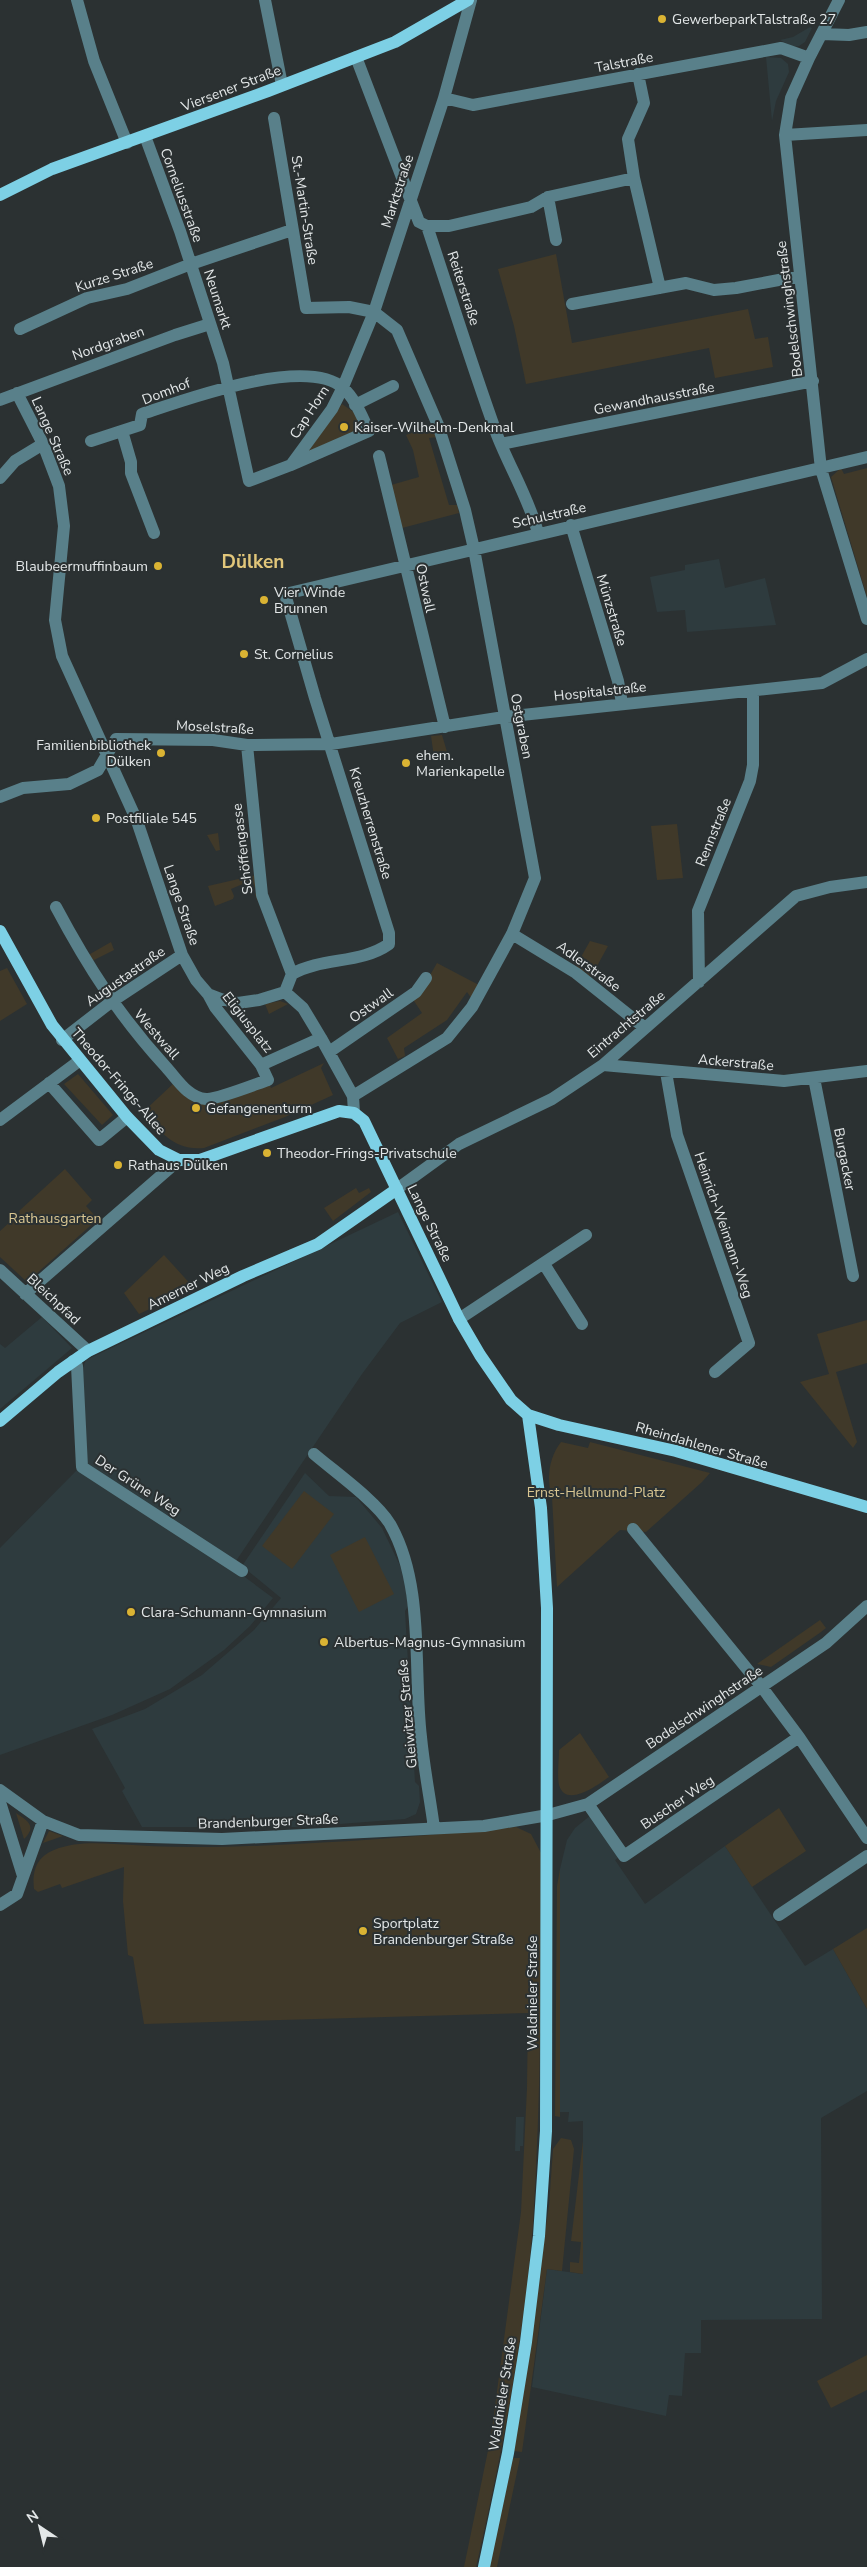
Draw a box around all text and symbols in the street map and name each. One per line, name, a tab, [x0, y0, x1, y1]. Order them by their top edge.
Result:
place label: GewerbeparkTalstraße 27	[672, 10, 836, 29]
marker: GewerbeparkTalstraße 27	[656, 13, 668, 25]
street label: Talstraße	[593, 48, 655, 77]
street label: Viersener Straße	[178, 61, 284, 117]
street label: Corneliusstraße	[156, 145, 207, 245]
street label: Marktstraße	[377, 152, 418, 230]
street label: St.-Martin-Straße	[286, 154, 323, 266]
street label: Bodelschwinghstraße	[772, 240, 807, 378]
street label: Reiterstraße	[443, 249, 484, 328]
street label: Kurze Straße	[73, 254, 156, 297]
street label: Neumarkt	[199, 267, 236, 332]
street label: Nordgraben	[70, 322, 147, 365]
street label: Domhof	[139, 373, 193, 409]
street label: Gewandhausstraße	[592, 377, 716, 420]
street label: Cap Horn	[285, 382, 334, 443]
street label: Lange Straße	[27, 394, 78, 479]
place label: Kaiser-Wilhelm-Denkmal	[354, 418, 515, 437]
marker: Kaiser-Wilhelm-Denkmal	[338, 421, 350, 433]
street label: Schulstraße	[510, 498, 588, 533]
district label: Dülken	[222, 549, 284, 575]
place label: Blaubeermuffinbaum	[16, 557, 148, 576]
marker: Blaubeermuffinbaum	[152, 560, 164, 572]
street label: Ostwall	[411, 562, 440, 615]
street label: Münzstraße	[592, 572, 631, 648]
place label: Vier Winde Brunnen	[273, 583, 345, 618]
marker: Vier Winde Brunnen	[258, 594, 270, 606]
place label: St. Cornelius	[254, 645, 334, 664]
marker: St. Cornelius	[238, 648, 250, 660]
street label: Hospitalstraße	[553, 677, 647, 706]
street label: Ostgraben	[506, 692, 537, 760]
street label: Moselstraße	[176, 716, 254, 739]
place label: Familienbibliothek Dülken	[36, 736, 152, 771]
place label: ehem. Marienkapelle	[416, 746, 505, 781]
marker: Familienbibliothek Dülken	[155, 747, 167, 759]
marker: ehem. Marienkapelle	[400, 757, 412, 769]
street label: Kreuzherrenstraße	[344, 765, 397, 881]
street label: Rennstraße	[691, 795, 736, 869]
street label: Schöffengasse	[227, 802, 258, 896]
place label: Postfiliale 545	[106, 809, 197, 828]
marker: Postfiliale 545	[90, 812, 102, 824]
street label: Lange Straße	[159, 862, 204, 948]
street label: Adlerstraße	[553, 937, 625, 996]
street label: Augustastraße	[82, 942, 169, 1011]
street label: Ostwall	[345, 983, 398, 1027]
street label: Eintrachtstraße	[583, 986, 669, 1062]
street label: Eligiusplatz	[218, 988, 278, 1057]
street label: Westwall	[129, 1005, 184, 1064]
street label: Theodor-Frings-Allee	[67, 1024, 170, 1139]
street label: Ackerstraße	[697, 1050, 775, 1075]
place label: Gefangenenturm	[206, 1099, 312, 1118]
marker: Gefangenenturm	[190, 1102, 202, 1114]
street label: Burgacker	[829, 1126, 860, 1192]
place label: Theodor-Frings-Privatschule	[277, 1144, 457, 1163]
marker: Theodor-Frings-Privatschule	[261, 1147, 273, 1159]
street label: Heinrich-Weimann-Weg	[690, 1150, 757, 1301]
place label: Rathaus Dülken	[128, 1156, 228, 1175]
marker: Rathaus Dülken	[112, 1159, 124, 1171]
street label: Lange Straße	[403, 1181, 457, 1265]
park label: Rathausgarten	[9, 1209, 101, 1228]
street label: Amerner Weg	[144, 1258, 232, 1314]
street label: Bleichpfad	[23, 1270, 85, 1329]
street label: Rheindahlener Straße	[633, 1417, 770, 1473]
street label: Der Grüne Weg	[91, 1451, 184, 1520]
park label: Ernst-Hellmund-Platz	[527, 1483, 666, 1502]
place label: Clara-Schumann-Gymnasium	[141, 1603, 327, 1622]
marker: Clara-Schumann-Gymnasium	[125, 1606, 137, 1618]
place label: Albertus-Magnus-Gymnasium	[334, 1633, 525, 1652]
marker: Albertus-Magnus-Gymnasium	[318, 1636, 330, 1648]
street label: Gleiwitzer Straße	[393, 1659, 422, 1769]
street label: Bodelschwinghstraße	[642, 1661, 766, 1754]
street label: Buscher Weg	[637, 1771, 718, 1834]
street label: Brandenburger Straße	[198, 1810, 339, 1833]
place label: Sportplatz Brandenburger Straße	[373, 1914, 513, 1949]
marker: Sportplatz Brandenburger Straße	[357, 1925, 369, 1937]
street label: Waldnieler Straße	[523, 1936, 542, 2050]
street label: Waldnieler Straße	[484, 2336, 521, 2452]
north arrow	[15, 2502, 65, 2552]
text: N	[23, 2506, 43, 2528]

